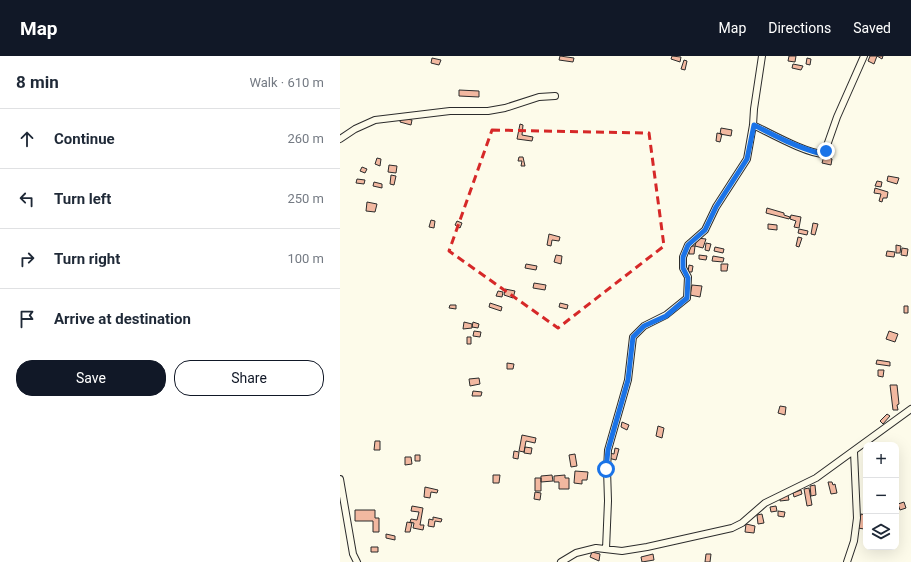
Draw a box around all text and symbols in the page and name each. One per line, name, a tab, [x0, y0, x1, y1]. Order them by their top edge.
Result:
text: Map	[20, 17, 58, 40]
text: Map	[719, 20, 746, 36]
text: Directions	[768, 20, 831, 36]
text: Saved	[853, 20, 891, 36]
text: 8 min	[16, 72, 59, 92]
text: Walk · 610 m	[249, 75, 324, 90]
icon: ahead	[16, 128, 38, 150]
text: Continue	[54, 130, 115, 148]
text: 260 m	[287, 131, 324, 146]
route end	[817, 142, 835, 160]
icon: left	[16, 188, 38, 210]
text: Turn left	[54, 190, 111, 208]
text: 250 m	[287, 191, 324, 206]
icon: right	[16, 248, 38, 270]
text: Turn right	[54, 250, 120, 268]
text: 100 m	[287, 251, 324, 266]
icon: arrive	[16, 308, 38, 330]
text: Arrive at destination	[54, 310, 191, 328]
button: Save	[16, 360, 166, 396]
button: Share	[174, 360, 324, 396]
map controls	[863, 442, 899, 550]
button: +	[863, 442, 899, 478]
route start	[597, 460, 615, 478]
button: −	[863, 478, 899, 514]
button: layers	[863, 514, 899, 550]

